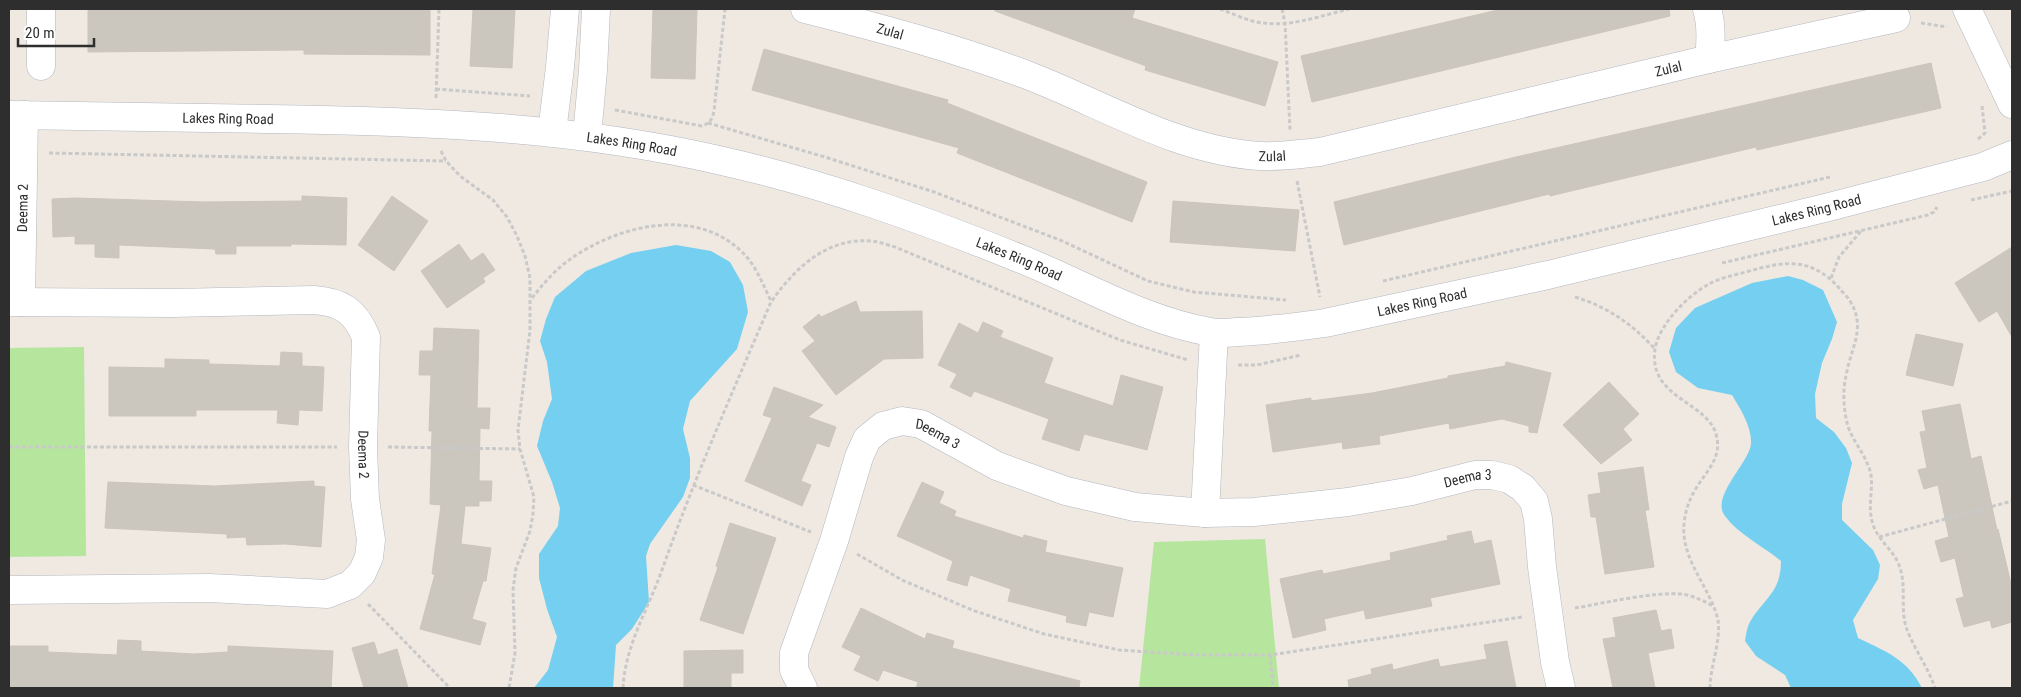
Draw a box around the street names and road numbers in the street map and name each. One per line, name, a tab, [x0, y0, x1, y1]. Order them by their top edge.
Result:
street label: Zulal	[875, 20, 905, 43]
street label: Zulal	[1653, 58, 1683, 80]
street label: Lakes Ring Road	[182, 110, 274, 127]
street label: Lakes Ring Road	[586, 129, 678, 159]
street label: Zulal	[1258, 147, 1286, 164]
street label: Deema 2	[14, 184, 31, 232]
street label: Lakes Ring Road	[1770, 191, 1863, 229]
street label: Lakes Ring Road	[974, 234, 1064, 284]
street label: Lakes Ring Road	[1376, 285, 1469, 320]
street label: Deema 3	[915, 415, 963, 452]
street label: Deema 2	[355, 430, 372, 479]
street label: Deema 3	[1442, 467, 1492, 491]

